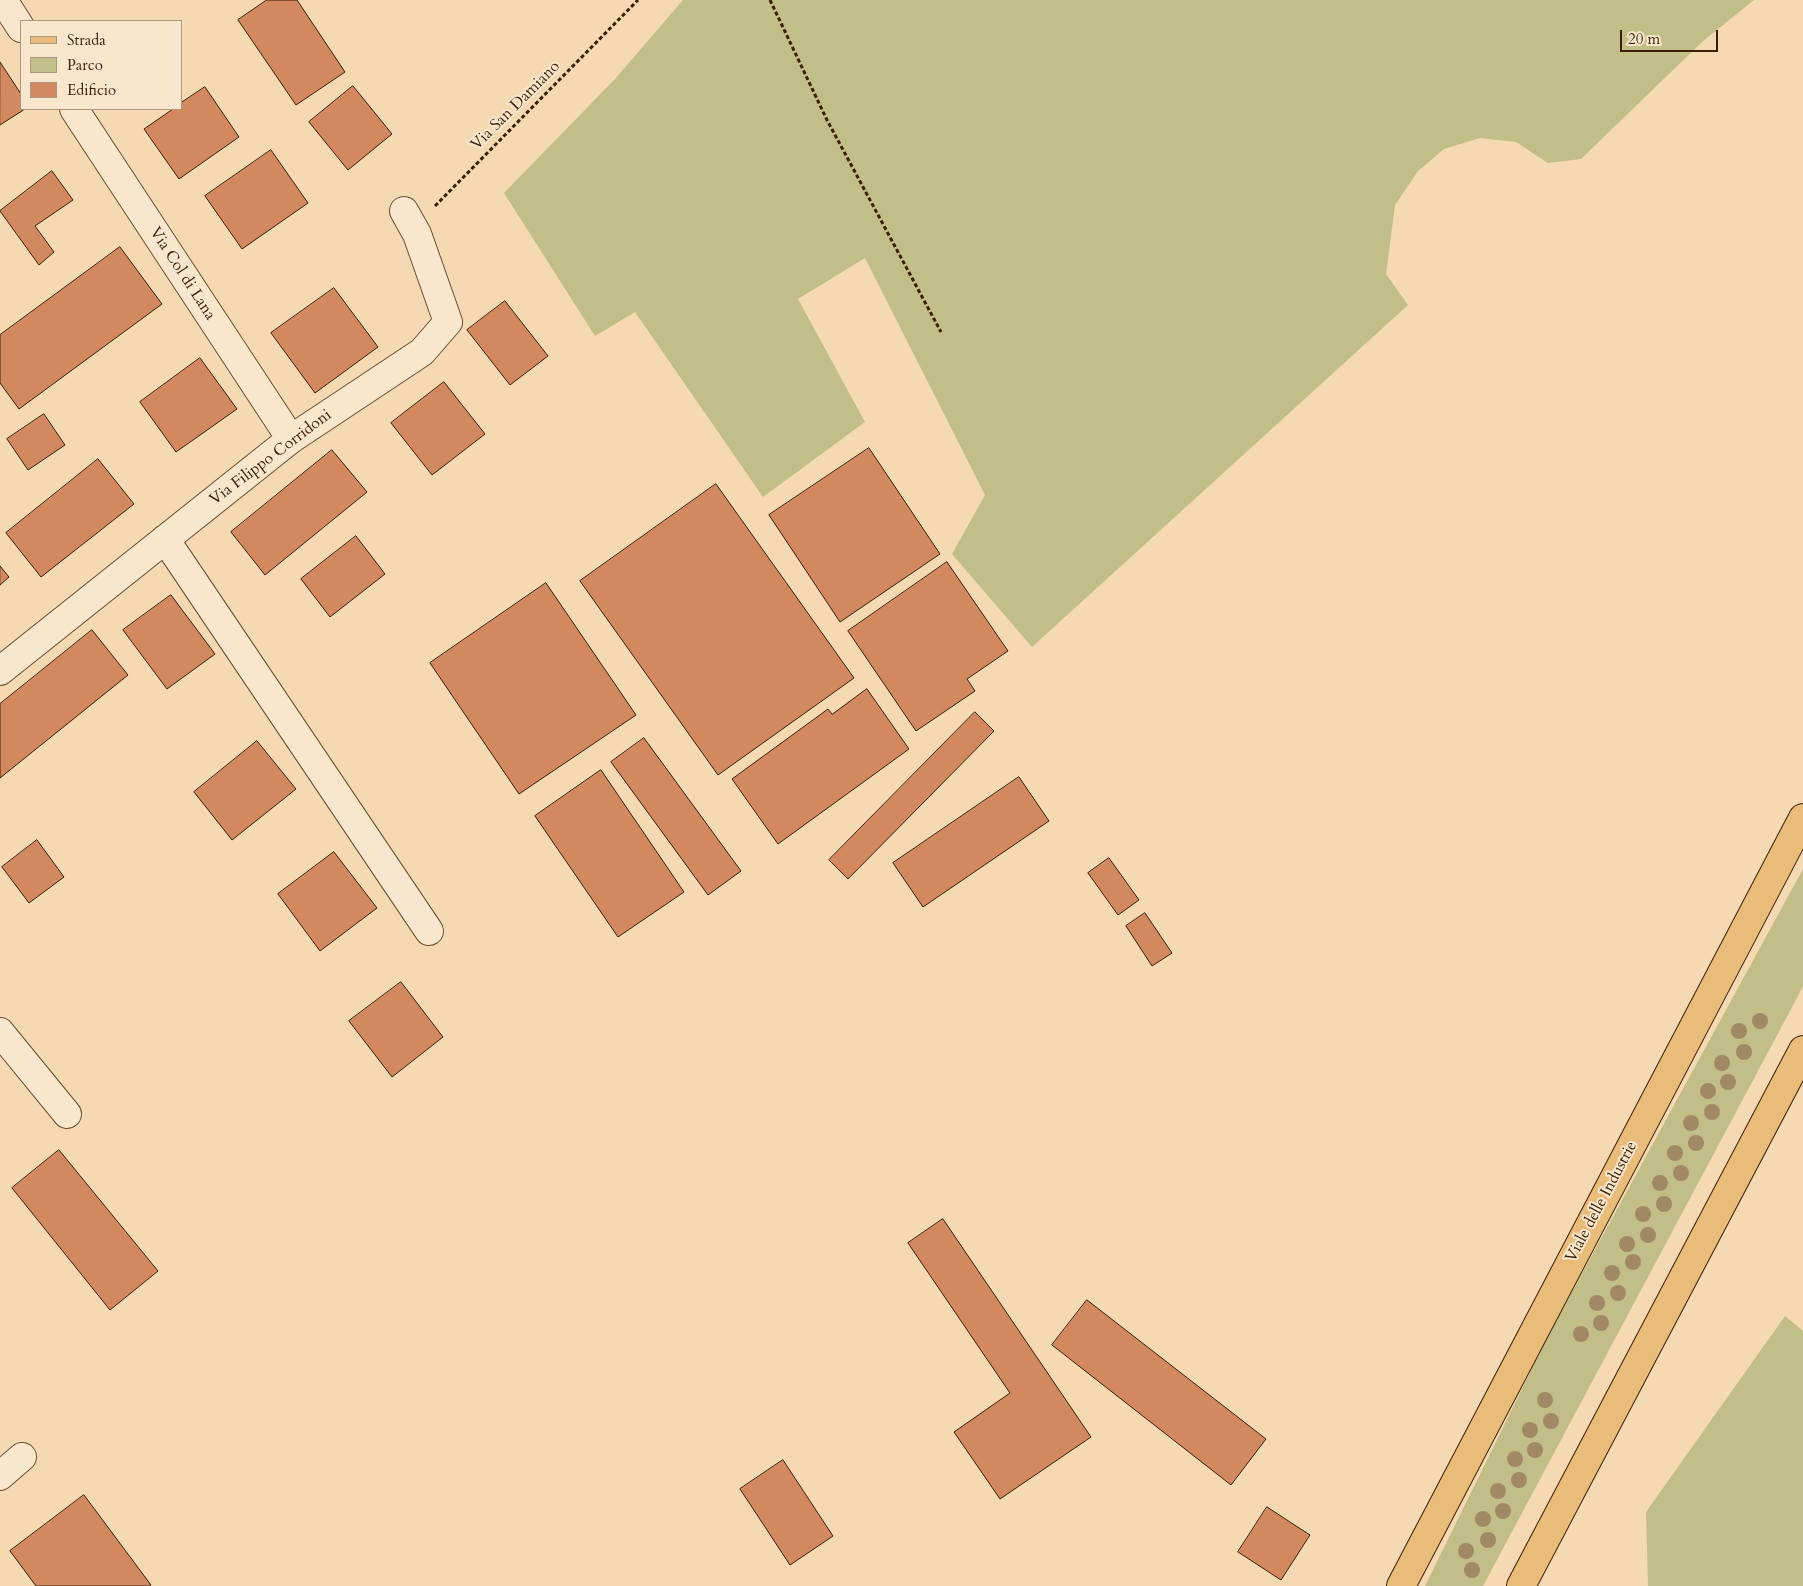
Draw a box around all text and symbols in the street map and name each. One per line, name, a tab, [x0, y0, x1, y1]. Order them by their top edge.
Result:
legend	[20, 20, 182, 110]
scale bar	[1623, 20, 1720, 52]
text: 20 m	[1628, 29, 1660, 49]
text: Strada	[67, 30, 106, 50]
text: Parco	[67, 55, 103, 75]
street label: Via San Damiano	[467, 57, 565, 155]
text: Edificio	[67, 80, 116, 100]
street label: Via Col di Lana	[145, 224, 219, 324]
street label: Via Filippo Corridoni	[206, 406, 336, 510]
street label: Viale delle Industrie	[1562, 1138, 1642, 1266]

